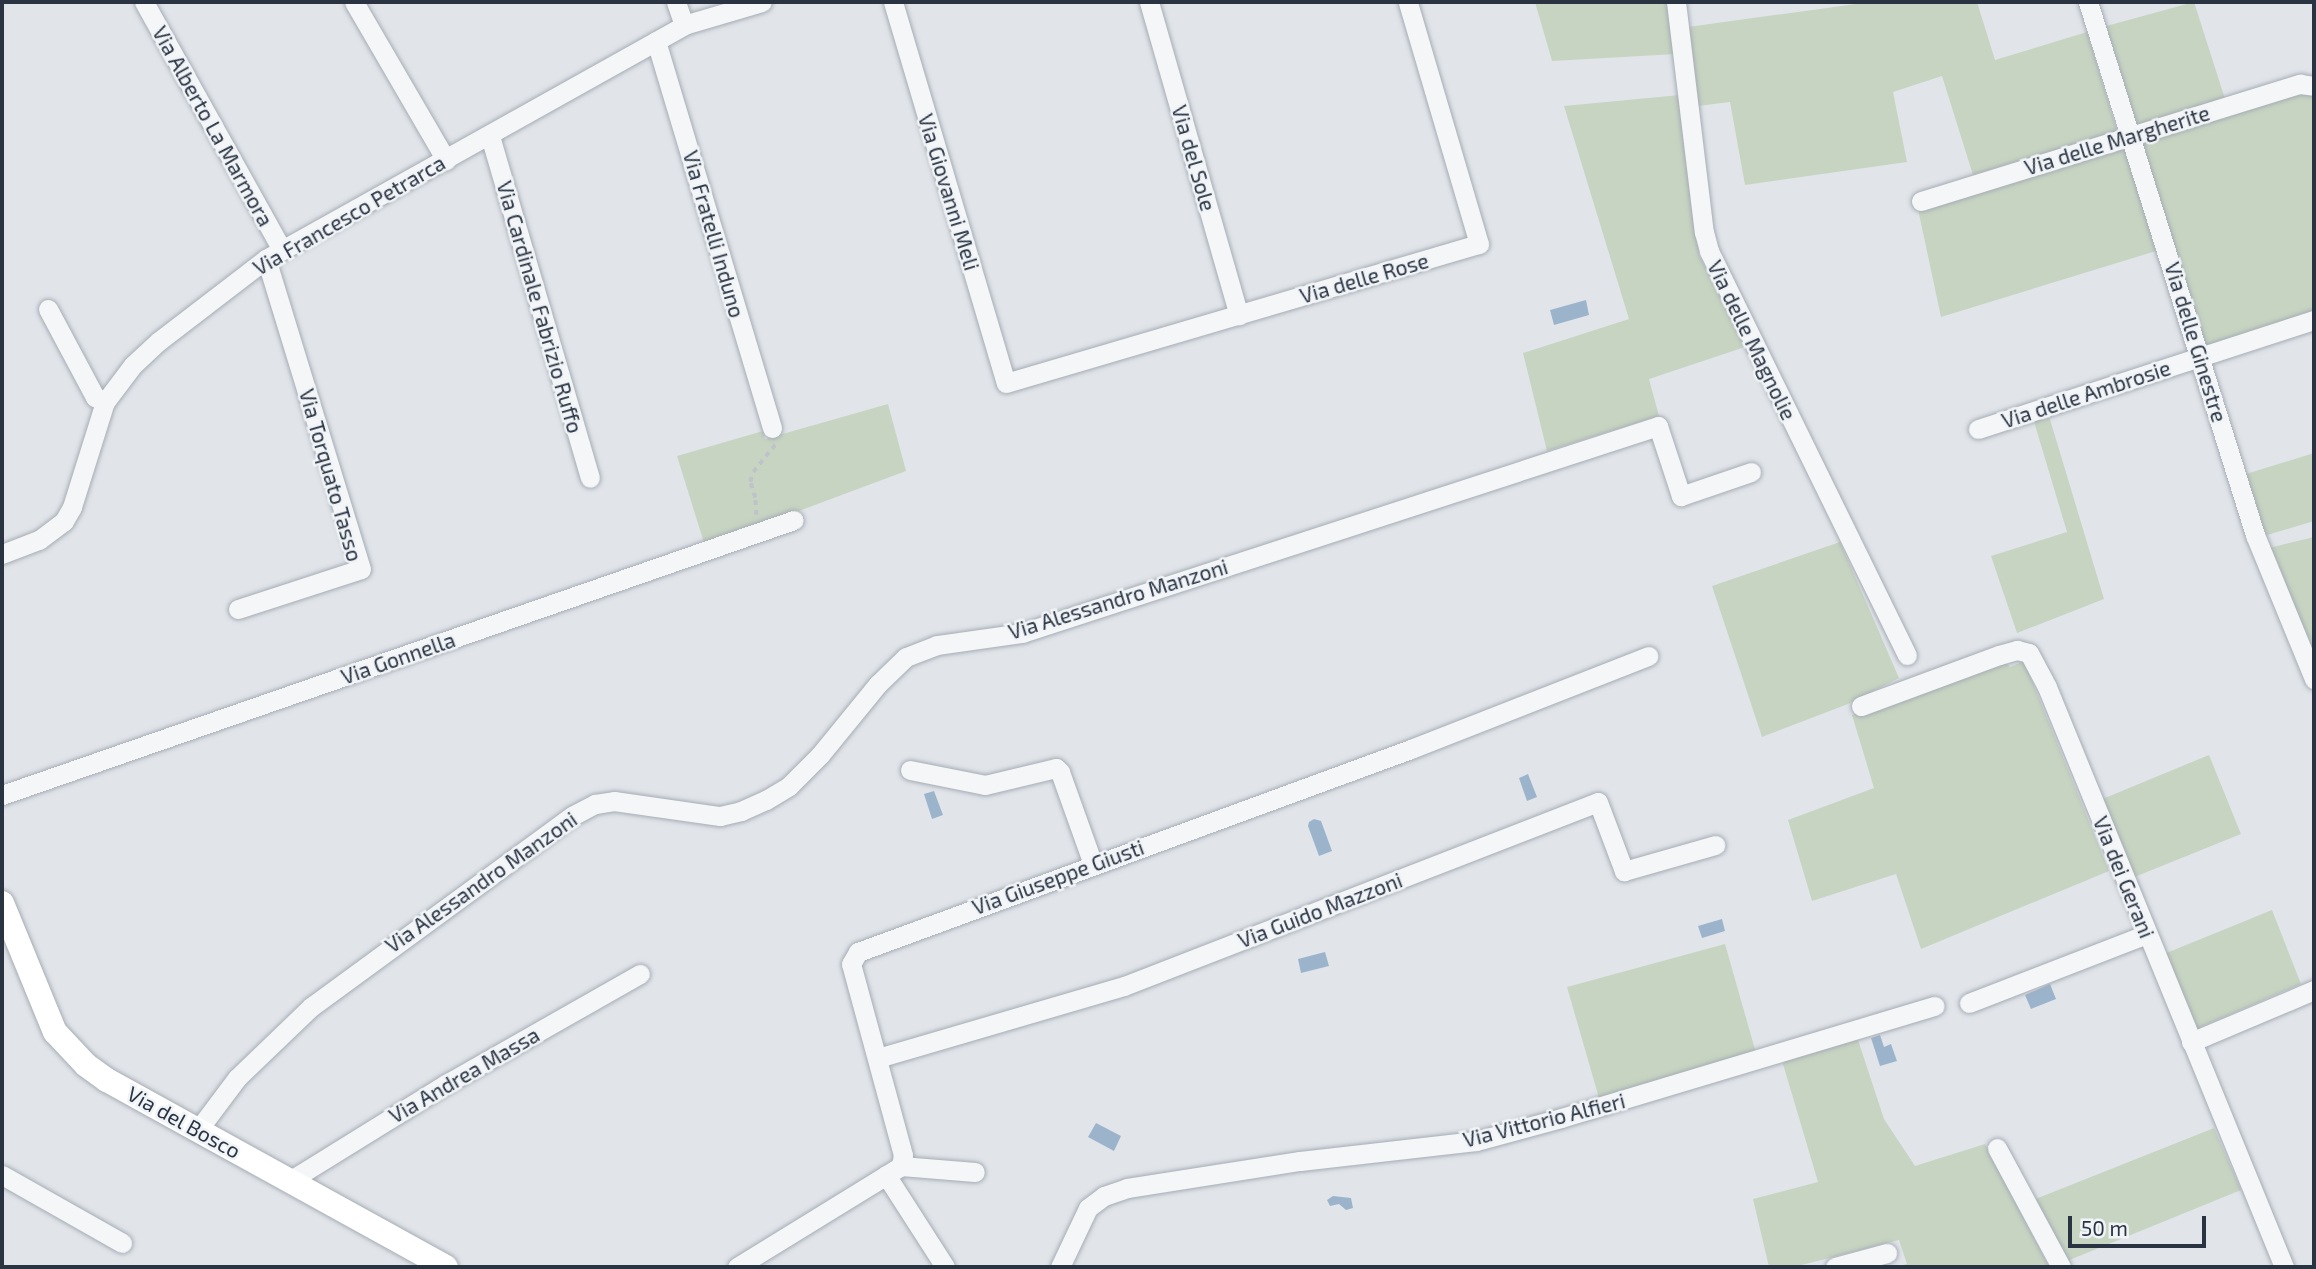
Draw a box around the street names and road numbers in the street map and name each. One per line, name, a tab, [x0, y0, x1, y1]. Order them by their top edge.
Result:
street label: Via Alberto La Marmora	[147, 21, 279, 231]
street label: Via delle Margherite	[2021, 100, 2213, 180]
street label: Via del Sole	[1167, 102, 1221, 214]
street label: Via Giovanni Meli	[913, 111, 985, 273]
street label: Via Fratelli Induno	[678, 148, 750, 320]
street label: Via Francesco Petrarca	[249, 150, 449, 280]
street label: Via Cardinale Fabrizio Ruffo	[492, 178, 588, 436]
street label: Via delle Rose	[1297, 248, 1431, 308]
street label: Via delle Magnolie	[1702, 256, 1802, 424]
street label: Via delle Ginestre	[2160, 259, 2232, 425]
street label: Via delle Ambrosie	[1998, 355, 2174, 433]
street label: Via Torquato Tasso	[294, 385, 368, 565]
street label: Via Alessandro Manzoni	[1005, 554, 1231, 644]
street label: Via Gonnella	[338, 627, 458, 689]
street label: Via Alessandro Manzoni	[380, 806, 582, 958]
street label: Via dei Gerani	[2088, 812, 2160, 942]
street label: Via Giuseppe Giusti	[969, 834, 1147, 920]
street label: Via Guido Mazzoni	[1234, 867, 1406, 953]
street label: Via Andrea Massa	[384, 1022, 544, 1128]
street label: Via del Bosco	[123, 1080, 245, 1164]
street label: Via Vittorio Alfieri	[1460, 1088, 1628, 1152]

